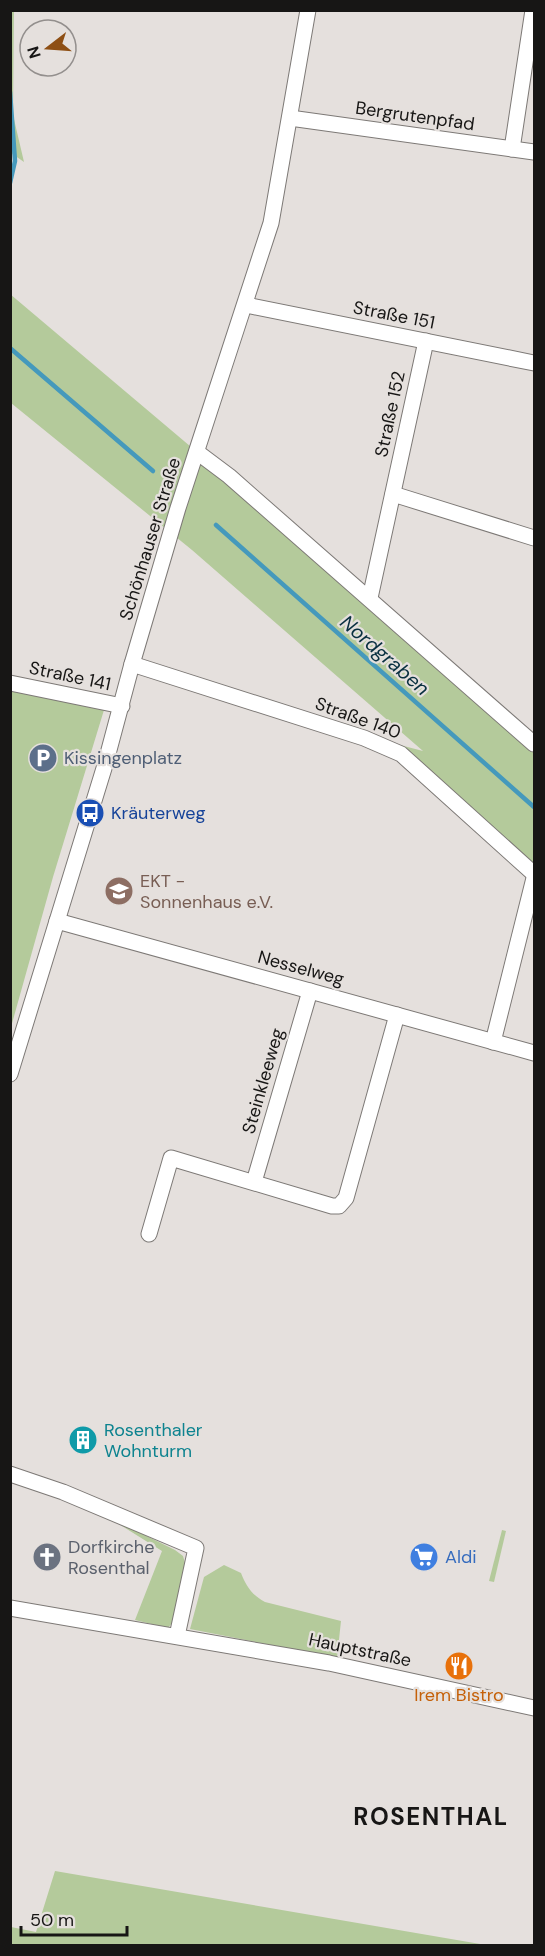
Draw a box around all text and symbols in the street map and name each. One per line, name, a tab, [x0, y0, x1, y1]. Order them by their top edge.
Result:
north arrow	[18, 18, 78, 78]
text: N	[22, 44, 46, 61]
street label: Bergrutenpfad	[354, 96, 476, 136]
street label: Straße 151	[351, 295, 437, 335]
street label: Straße 152	[369, 369, 411, 459]
street label: Schönhauser Straße	[114, 455, 186, 623]
water label: Nordgraben	[335, 609, 435, 701]
street label: Straße 141	[27, 656, 113, 696]
street label: Straße 140	[312, 691, 404, 745]
parking icon: Kissingenplatz	[27, 742, 59, 774]
place label: Kissingenplatz	[64, 746, 182, 770]
bus stop icon: Kräuterweg	[74, 797, 106, 829]
place label: Kräuterweg	[111, 801, 206, 825]
place label: EKT - Sonnenhaus e.V.	[140, 869, 273, 914]
school or university icon: EKT - Sonnenhaus e.V.	[103, 875, 135, 907]
street label: Nesselweg	[255, 945, 347, 991]
street label: Steinkleeweg	[236, 1025, 290, 1137]
place label: Rosenthaler Wohnturm	[104, 1418, 203, 1463]
building icon: Rosenthaler Wohnturm	[67, 1424, 99, 1456]
place label: Dorfkirche Rosenthal	[68, 1535, 154, 1580]
church icon: Dorfkirche Rosenthal	[31, 1541, 63, 1573]
supermarket icon: Aldi	[408, 1541, 440, 1573]
place label: Aldi	[445, 1545, 477, 1569]
street label: Hauptstraße	[306, 1627, 414, 1673]
restaurant icon: Irem Bistro	[443, 1650, 475, 1682]
place label: Irem Bistro	[414, 1683, 504, 1707]
district label: ROSENTHAL	[353, 1801, 509, 1832]
scale bar	[21, 1899, 128, 1937]
text: 50 m	[30, 1908, 74, 1932]

